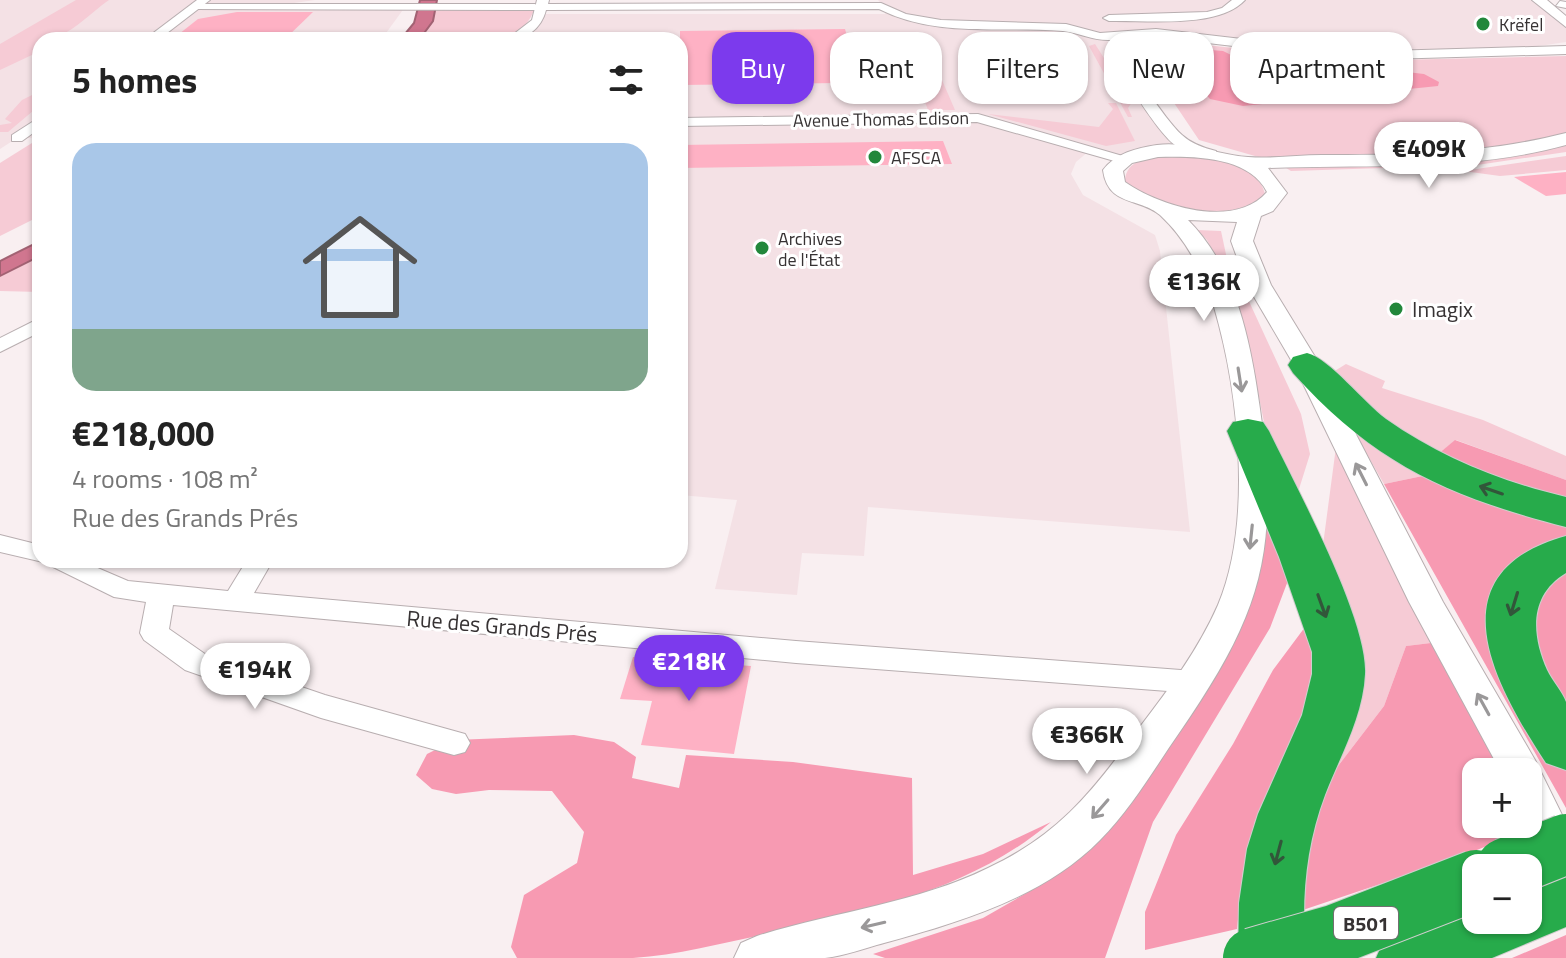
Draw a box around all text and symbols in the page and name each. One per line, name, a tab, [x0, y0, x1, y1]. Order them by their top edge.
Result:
place label: Krëfel	[1499, 11, 1543, 38]
marker: Krëfel	[1474, 15, 1492, 33]
chip: Buy	[712, 32, 814, 104]
chip: Rent	[830, 32, 942, 104]
chip: Filters	[958, 32, 1088, 104]
chip: New	[1104, 32, 1214, 104]
chip: Apartment	[1230, 32, 1413, 104]
text: 5 homes	[72, 54, 197, 106]
icon: filters	[604, 58, 648, 102]
street label: Avenue Thomas Edison	[793, 104, 969, 134]
pin: €409K	[1373, 122, 1485, 190]
text: €409K	[1392, 128, 1466, 167]
place label: AFSCA	[891, 144, 942, 171]
marker: AFSCA	[866, 148, 884, 166]
icon: home	[288, 195, 432, 339]
place label: Archives de l'État	[778, 225, 842, 273]
marker: Archives de l'État	[753, 239, 771, 257]
pin: €136K	[1148, 255, 1260, 323]
text: €136K	[1167, 261, 1241, 300]
place label: Imagix	[1412, 292, 1473, 326]
marker: Imagix	[1387, 300, 1405, 318]
one-way arrow	[1234, 367, 1249, 392]
text: €218,000	[72, 407, 214, 459]
text: 4 rooms · 108 m²	[72, 459, 258, 498]
one-way arrow	[1352, 463, 1368, 487]
one-way arrow	[1479, 481, 1504, 496]
text: Rue des Grands Prés	[72, 498, 298, 537]
one-way arrow	[1243, 523, 1258, 550]
one-way arrow	[1506, 591, 1520, 616]
one-way arrow	[1316, 593, 1330, 618]
street label: Rue des Grands Prés	[405, 601, 599, 651]
pin: €218K	[633, 635, 745, 703]
text: €218K	[652, 641, 726, 680]
pin: €194K	[199, 643, 311, 711]
text: €194K	[218, 649, 292, 688]
one-way arrow	[1475, 692, 1490, 716]
pin: €366K	[1031, 708, 1143, 776]
text: €366K	[1050, 714, 1124, 753]
map controls	[1462, 758, 1542, 934]
button: +	[1462, 758, 1542, 838]
one-way arrow	[1091, 799, 1109, 819]
one-way arrow	[1270, 839, 1285, 865]
button: −	[1462, 854, 1542, 934]
road number: B501	[1334, 907, 1398, 939]
one-way arrow	[860, 918, 886, 933]

